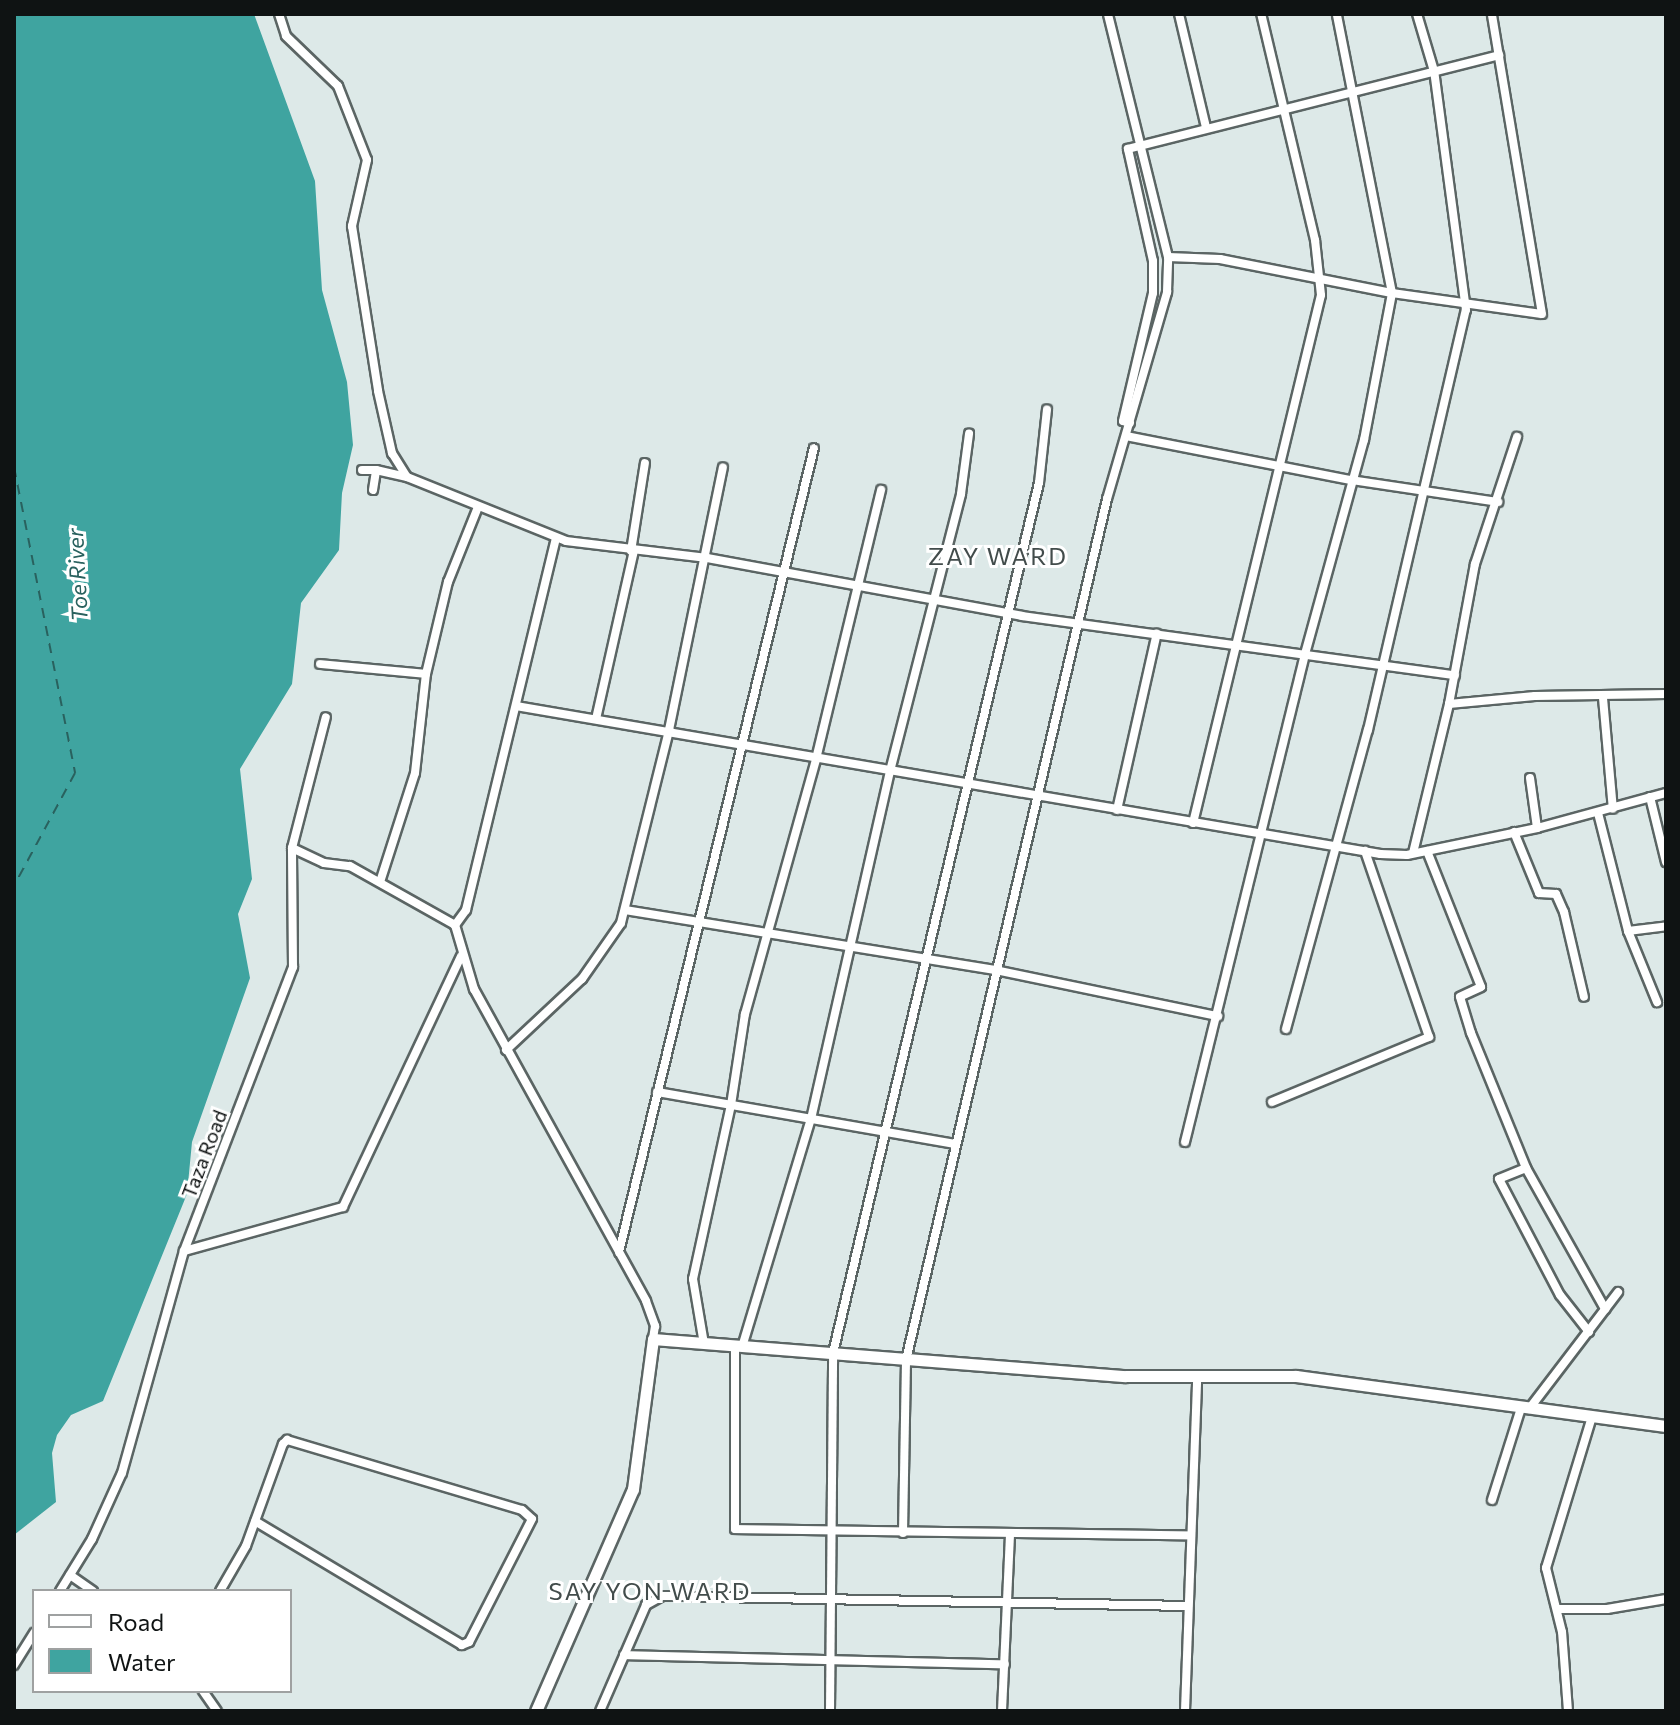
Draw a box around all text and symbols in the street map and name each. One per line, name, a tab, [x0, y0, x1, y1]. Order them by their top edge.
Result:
water label: Toe River	[61, 528, 93, 622]
district label: ZAY WARD	[928, 542, 1068, 570]
street label: Taza Road	[176, 1107, 232, 1201]
district label: SAY YON WARD	[549, 1577, 751, 1605]
legend	[32, 1589, 292, 1693]
text: Road	[108, 1607, 164, 1636]
text: Water	[108, 1647, 176, 1676]

